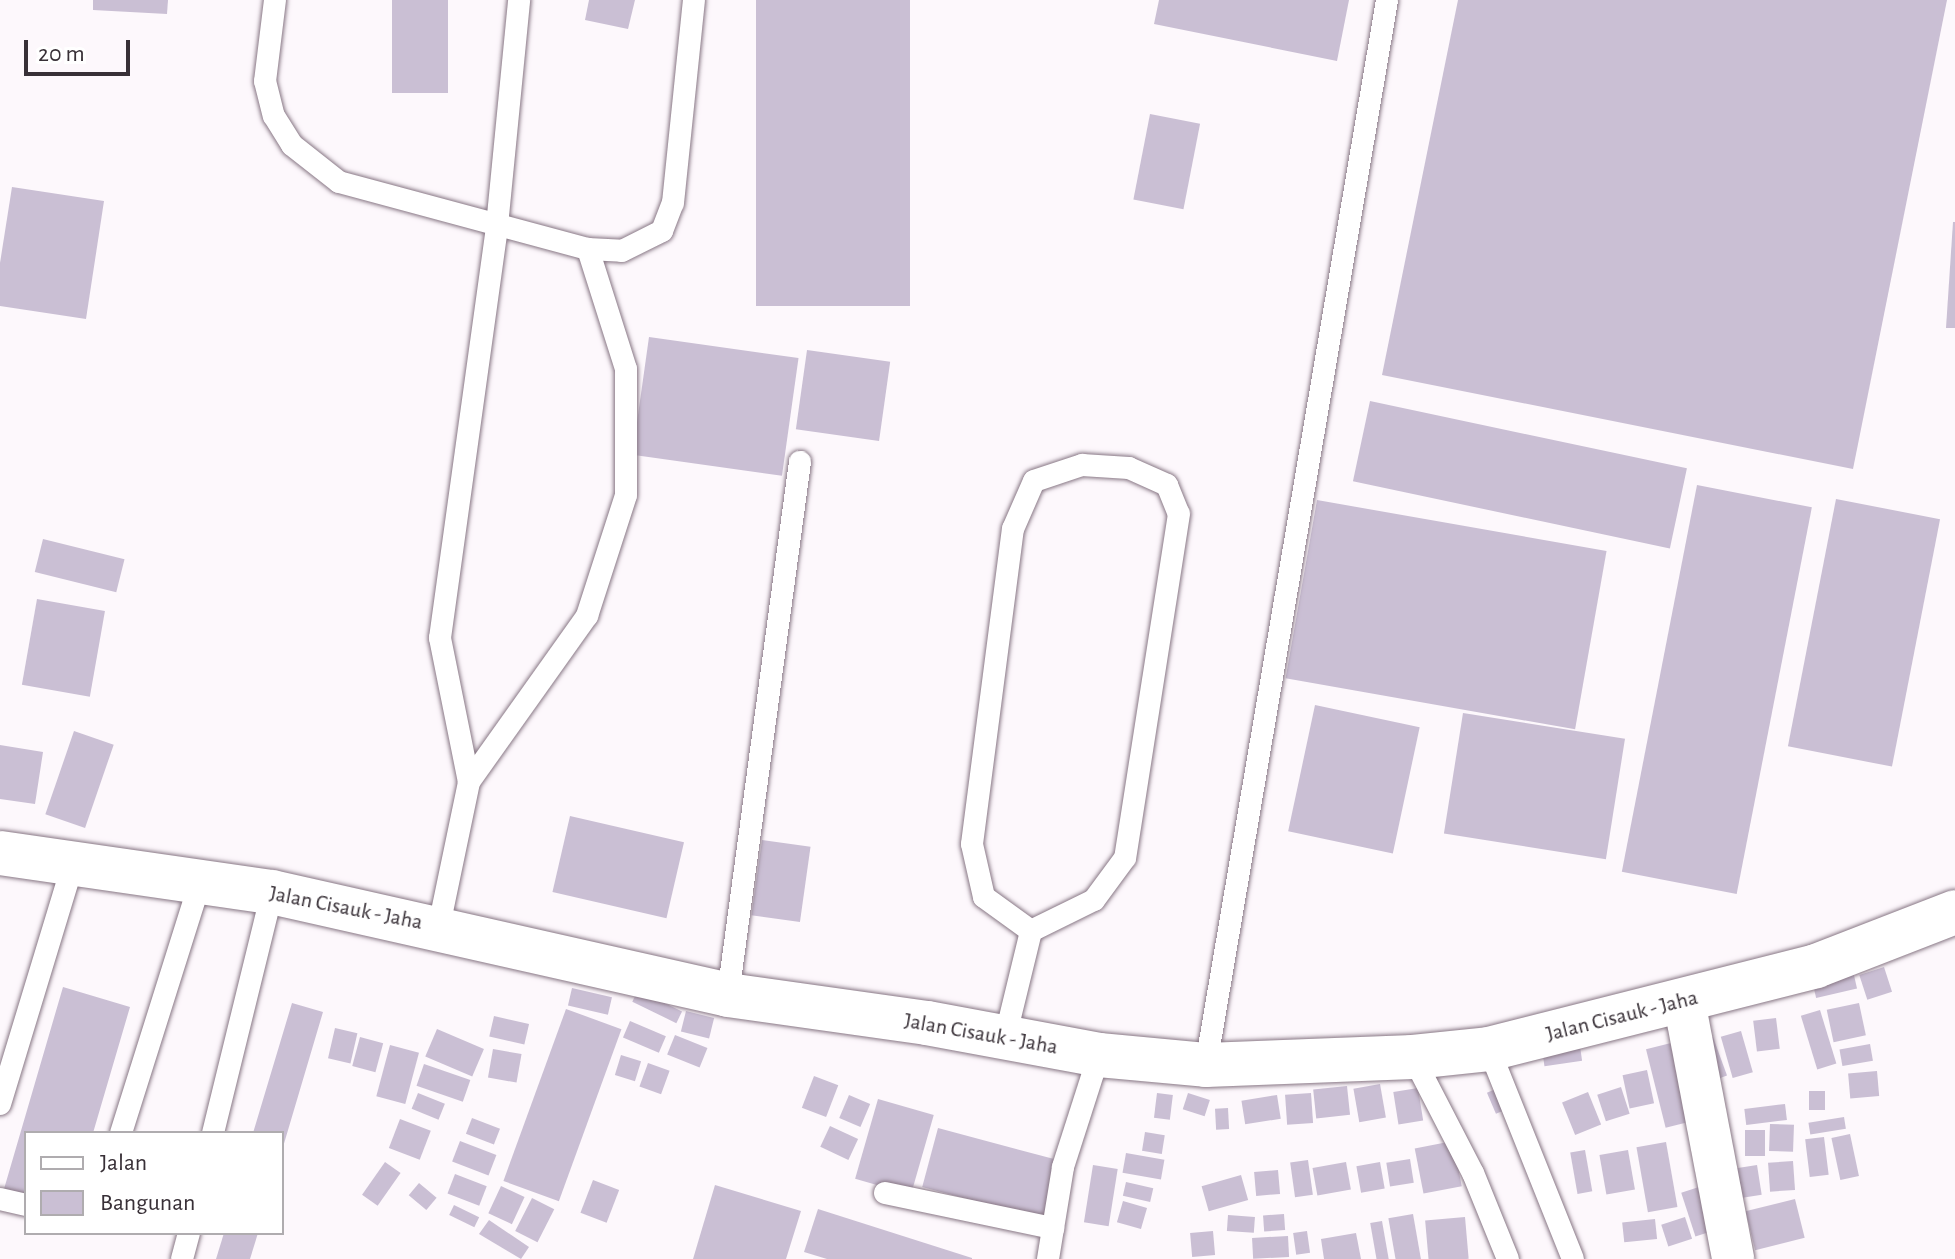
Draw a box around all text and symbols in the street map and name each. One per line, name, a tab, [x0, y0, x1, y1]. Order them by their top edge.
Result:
scale bar	[28, 24, 134, 74]
text: 20 m	[38, 42, 85, 66]
street label: Jalan Cisauk - Jaha	[267, 880, 425, 936]
street label: Jalan Cisauk - Jaha	[1543, 984, 1701, 1048]
street label: Jalan Cisauk - Jaha	[902, 1008, 1060, 1060]
legend	[24, 1131, 284, 1235]
text: Jalan	[100, 1151, 147, 1175]
text: Bangunan	[100, 1191, 195, 1215]

